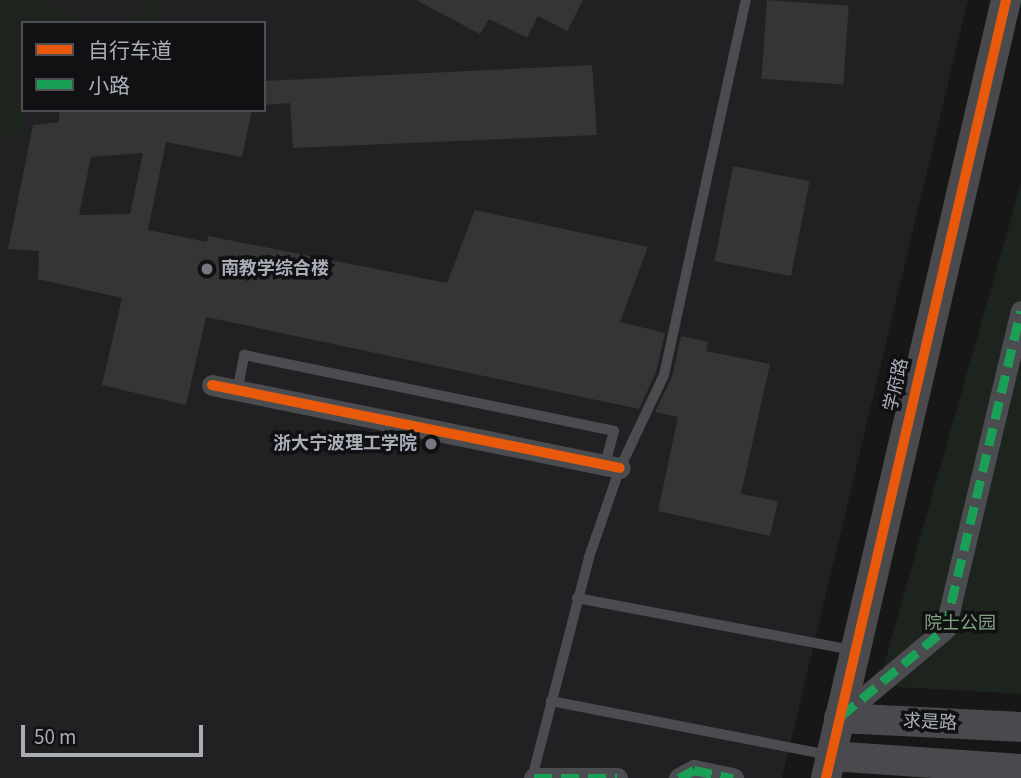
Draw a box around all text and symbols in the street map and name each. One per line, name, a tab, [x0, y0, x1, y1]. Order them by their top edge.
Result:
legend	[21, 21, 266, 112]
text: 自行车道	[88, 36, 172, 66]
text: 小路	[88, 71, 130, 101]
place label: 南教学综合楼	[221, 258, 329, 280]
marker: 南教学综合楼	[199, 261, 215, 277]
street label: 学府路	[880, 356, 914, 414]
place label: 浙大宁波理工学院	[273, 433, 417, 455]
marker: 浙大宁波理工学院	[423, 436, 439, 452]
park label: 院士公园	[924, 613, 996, 635]
street label: 求是路	[902, 711, 958, 735]
scale bar	[24, 712, 206, 756]
text: 50 m	[34, 722, 76, 752]

